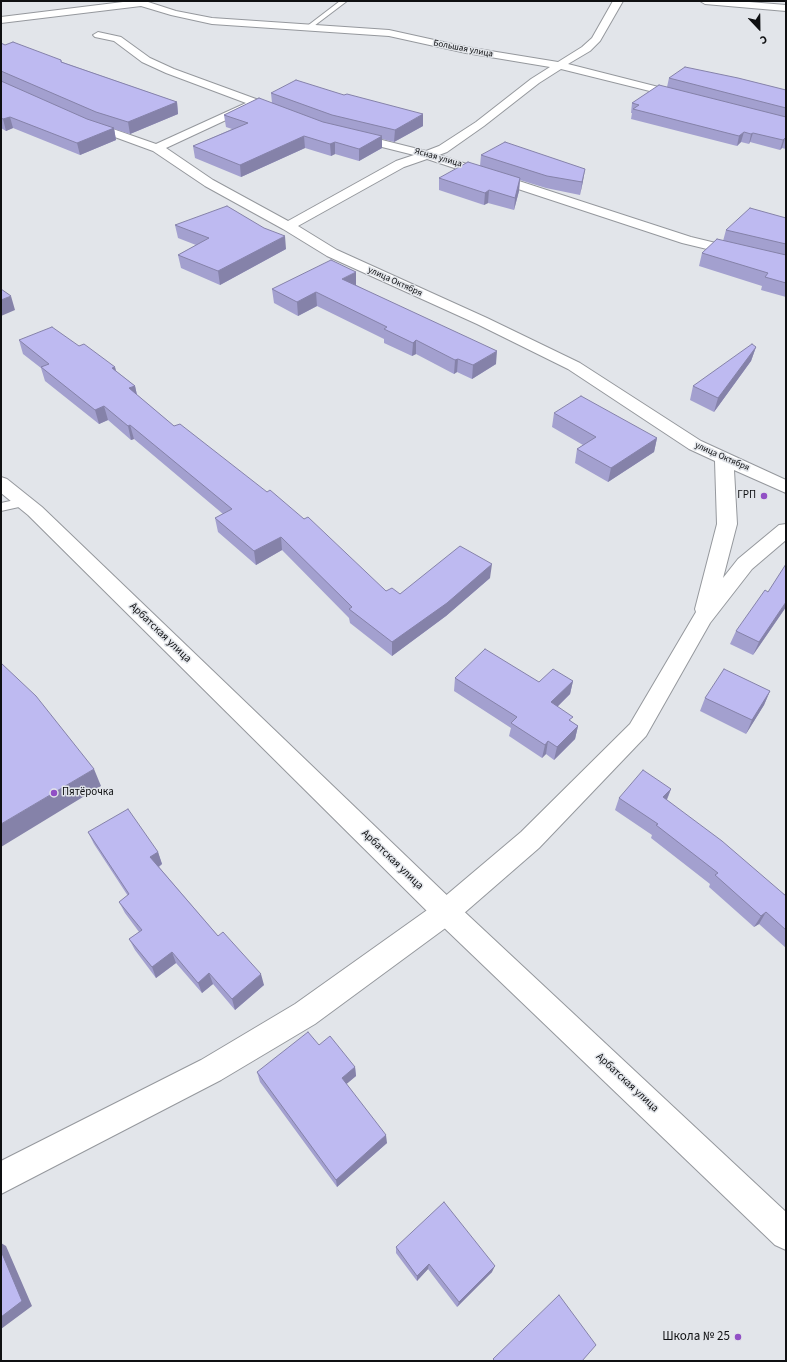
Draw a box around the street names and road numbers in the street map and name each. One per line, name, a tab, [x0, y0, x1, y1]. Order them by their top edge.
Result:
street label: Большая улица	[432, 38, 494, 60]
street label: Ясная улица	[413, 146, 463, 170]
street label: улица Октября	[366, 265, 424, 299]
street label: улица Октября	[693, 440, 751, 474]
street label: Арбатская улица	[126, 600, 194, 666]
street label: Арбатская улица	[358, 827, 426, 893]
street label: Арбатская улица	[593, 1051, 661, 1115]

